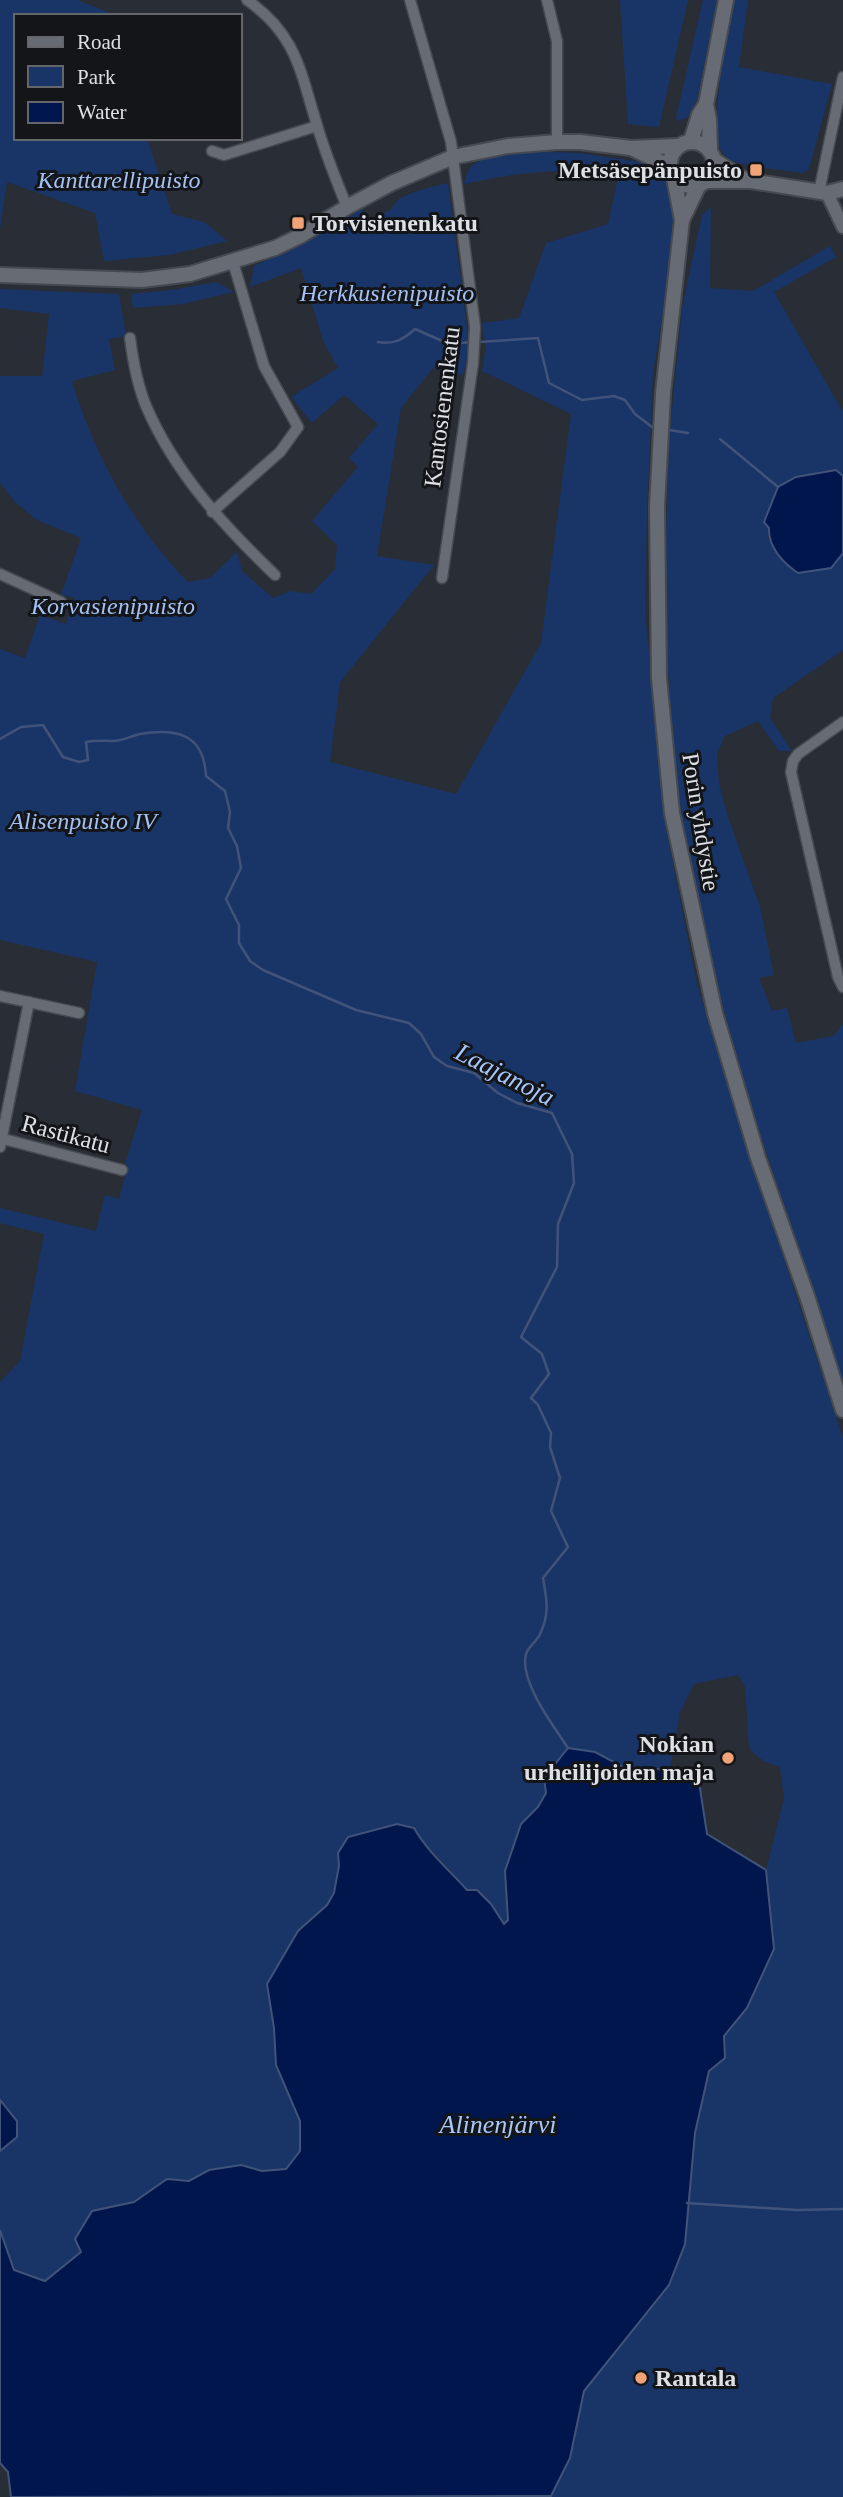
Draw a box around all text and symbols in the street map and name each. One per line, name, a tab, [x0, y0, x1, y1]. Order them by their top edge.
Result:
legend	[14, 14, 242, 140]
text: Road	[77, 30, 122, 54]
text: Park	[77, 65, 116, 89]
text: Water	[77, 100, 127, 124]
place label: Metsäsepänpuisto	[558, 157, 742, 183]
marker: Metsäsepänpuisto	[748, 162, 764, 178]
park label: Kanttarellipuisto	[36, 167, 201, 193]
place label: Torvisienenkatu	[312, 210, 478, 236]
marker: Torvisienenkatu	[290, 215, 306, 231]
park label: Herkkusienipuisto	[299, 280, 474, 306]
street label: Kantosienenkatu	[419, 325, 465, 489]
park label: Korvasienipuisto	[30, 593, 195, 619]
street label: Porin yhdystie	[677, 751, 725, 893]
park label: Alisenpuisto IV	[7, 808, 159, 834]
water label: Laajanoja	[450, 1037, 559, 1112]
street label: Rastikatu	[19, 1110, 113, 1158]
place label: Nokian urheilijoiden maja	[524, 1731, 714, 1785]
marker: Nokian urheilijoiden maja	[720, 1750, 736, 1766]
water label: Alinenjärvi	[438, 2110, 556, 2139]
place label: Rantala	[655, 2365, 736, 2391]
marker: Rantala	[633, 2370, 649, 2386]

